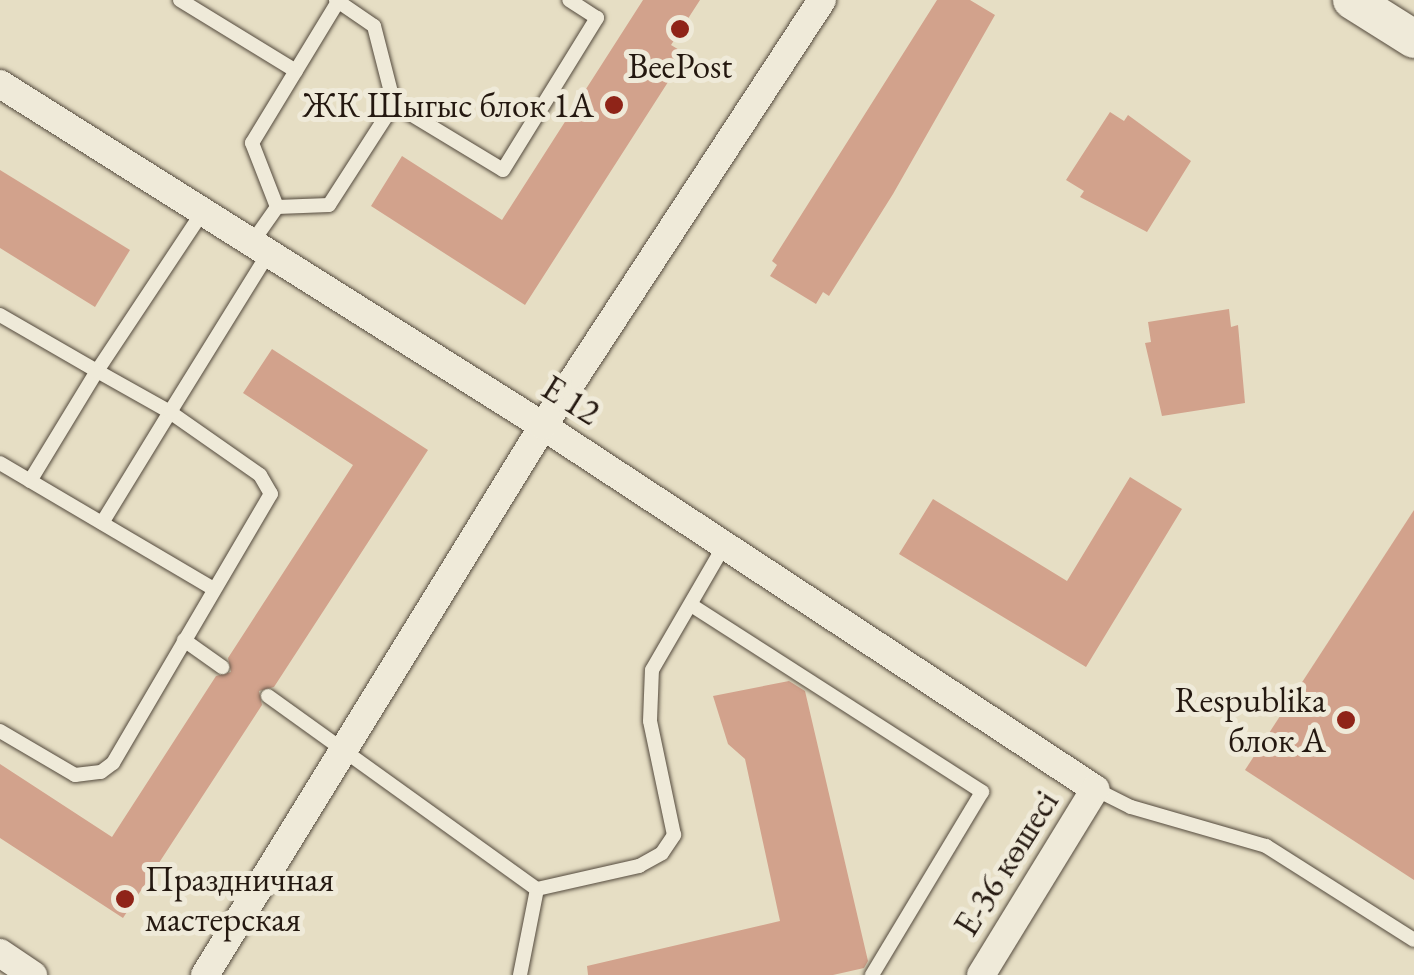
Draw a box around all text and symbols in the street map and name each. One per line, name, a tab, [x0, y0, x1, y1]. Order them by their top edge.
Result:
marker: BeePost	[669, 18, 691, 40]
place label: BeePost	[628, 45, 732, 87]
place label: ЖК Шыгыс блок 1А	[302, 84, 594, 126]
marker: ЖК Шыгыс блок 1А	[603, 94, 625, 116]
street label: E 12	[534, 366, 608, 434]
place label: Respublika блок А	[1175, 679, 1326, 761]
marker: Respublika блок А	[1335, 709, 1357, 731]
street label: Е-36 көшесі	[945, 782, 1067, 944]
place label: Праздничная мастерская	[145, 858, 334, 940]
marker: Праздничная мастерская	[114, 888, 136, 910]

